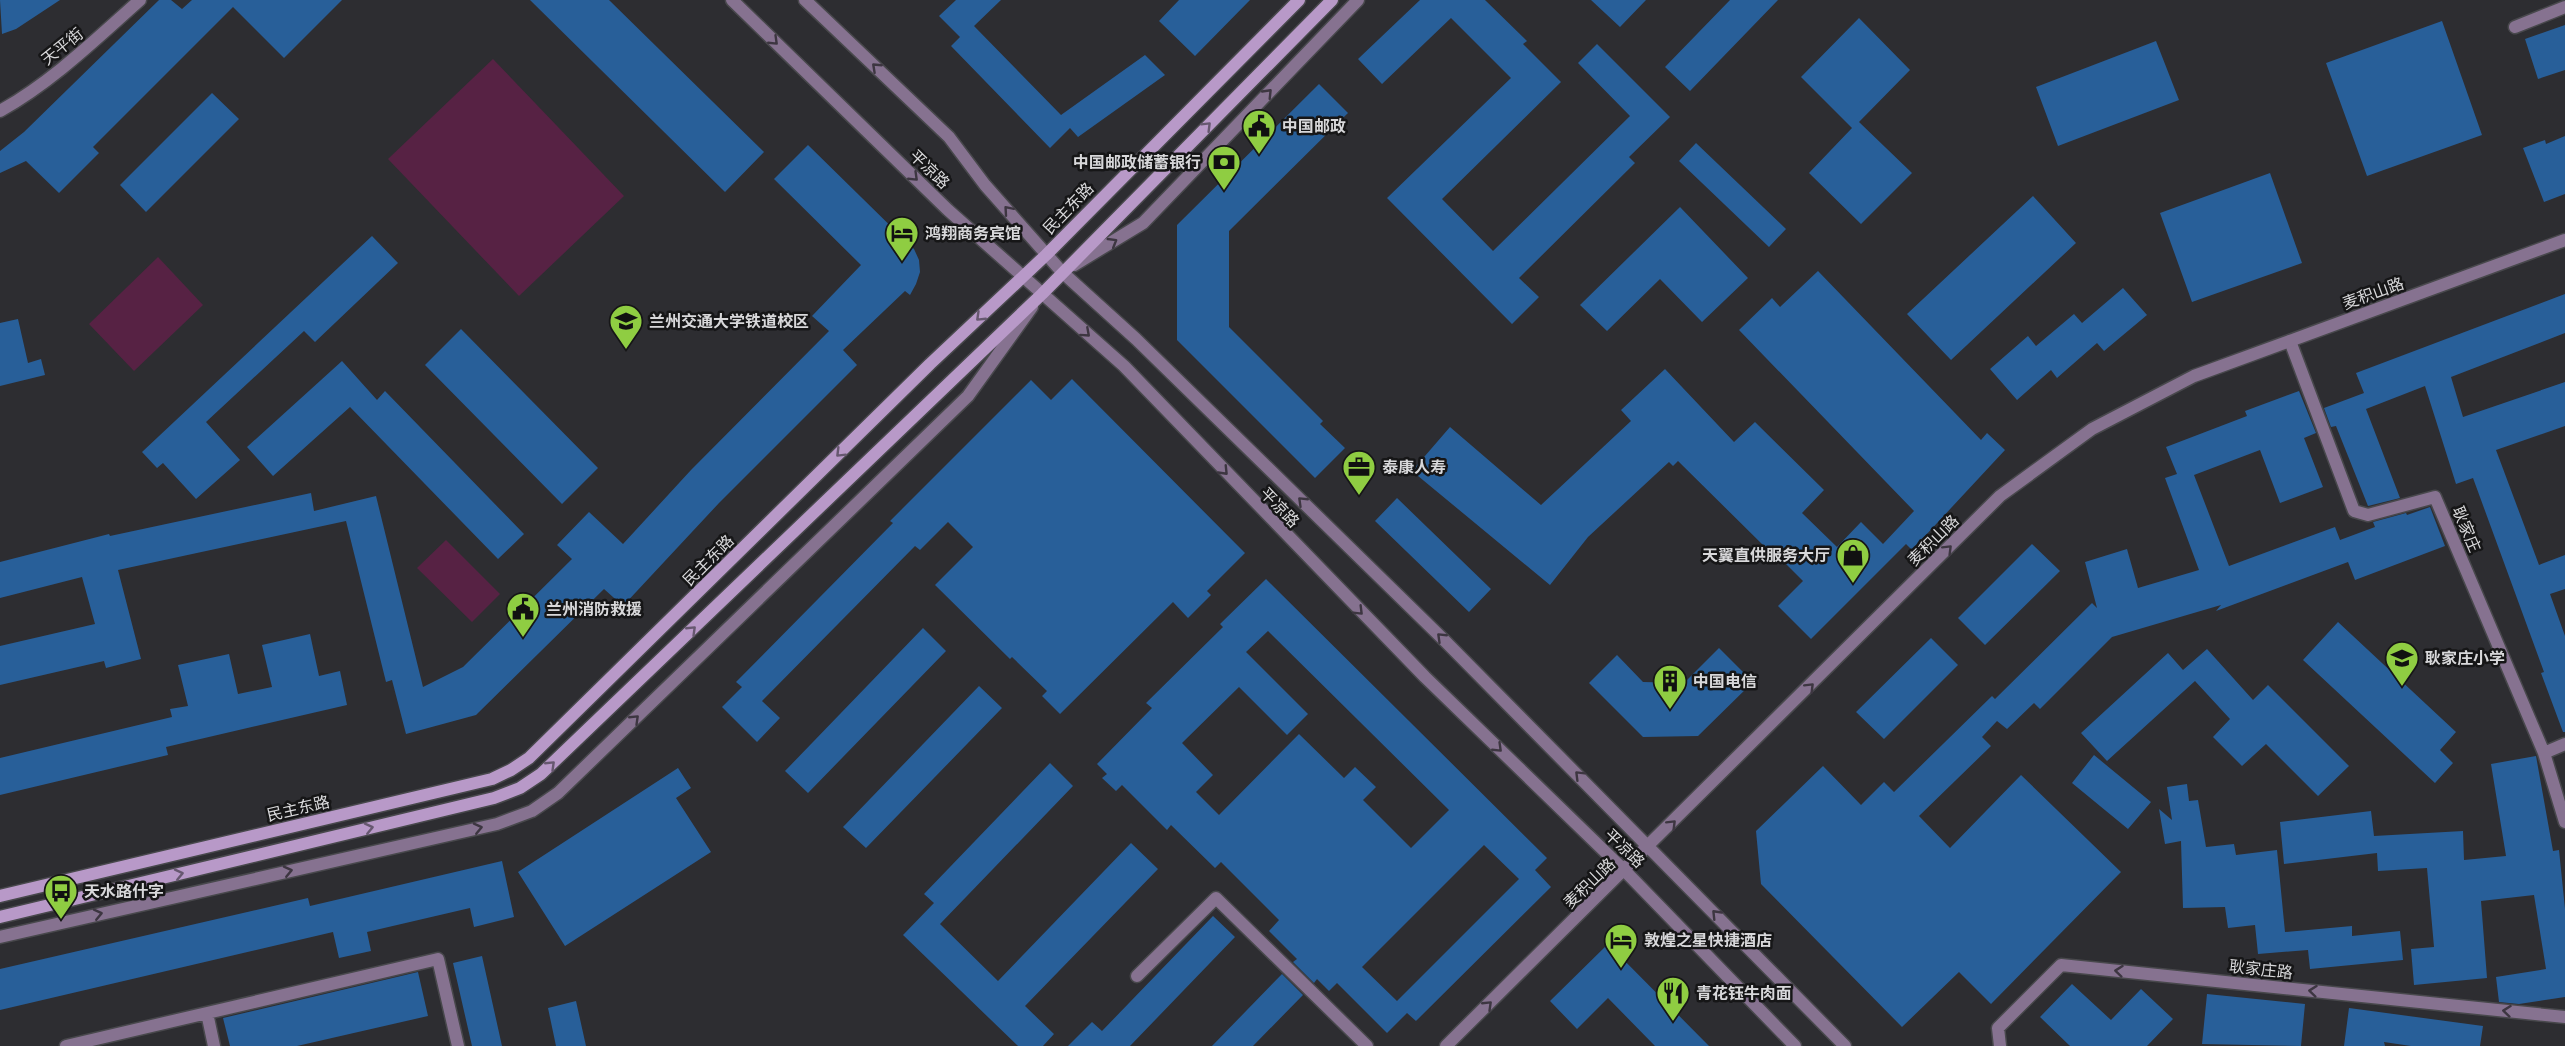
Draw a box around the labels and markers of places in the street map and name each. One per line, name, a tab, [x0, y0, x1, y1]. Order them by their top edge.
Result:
public building icon: 中国邮政	[1241, 108, 1277, 155]
place label: 中国邮政	[1282, 116, 1346, 135]
bank icon: 中国邮政储蓄银行	[1206, 144, 1242, 191]
place label: 中国邮政储蓄银行	[1073, 152, 1201, 171]
hotel icon: 鸿翔商务宾馆	[884, 215, 920, 262]
place label: 鸿翔商务宾馆	[925, 223, 1021, 242]
school or university icon: 兰州交通大学铁道校区	[608, 303, 644, 350]
place label: 兰州交通大学铁道校区	[649, 311, 809, 330]
office icon: 泰康人寿	[1341, 449, 1377, 496]
place label: 泰康人寿	[1382, 457, 1446, 476]
shop icon: 天翼直供服务大厅	[1835, 537, 1871, 584]
place label: 天翼直供服务大厅	[1702, 545, 1830, 564]
public building icon: 兰州消防救援	[505, 591, 541, 638]
place label: 兰州消防救援	[546, 599, 642, 618]
school or university icon: 耿家庄小学	[2384, 640, 2420, 687]
place label: 耿家庄小学	[2425, 648, 2505, 667]
building icon: 中国电信	[1652, 663, 1688, 710]
place label: 中国电信	[1693, 671, 1757, 690]
bus stop icon: 天水路什字	[43, 873, 79, 920]
place label: 天水路什字	[84, 881, 164, 900]
hotel icon: 敦煌之星快捷酒店	[1603, 922, 1639, 969]
place label: 敦煌之星快捷酒店	[1644, 930, 1772, 949]
restaurant icon: 青花钰牛肉面	[1655, 975, 1691, 1022]
place label: 青花钰牛肉面	[1696, 983, 1792, 1002]

